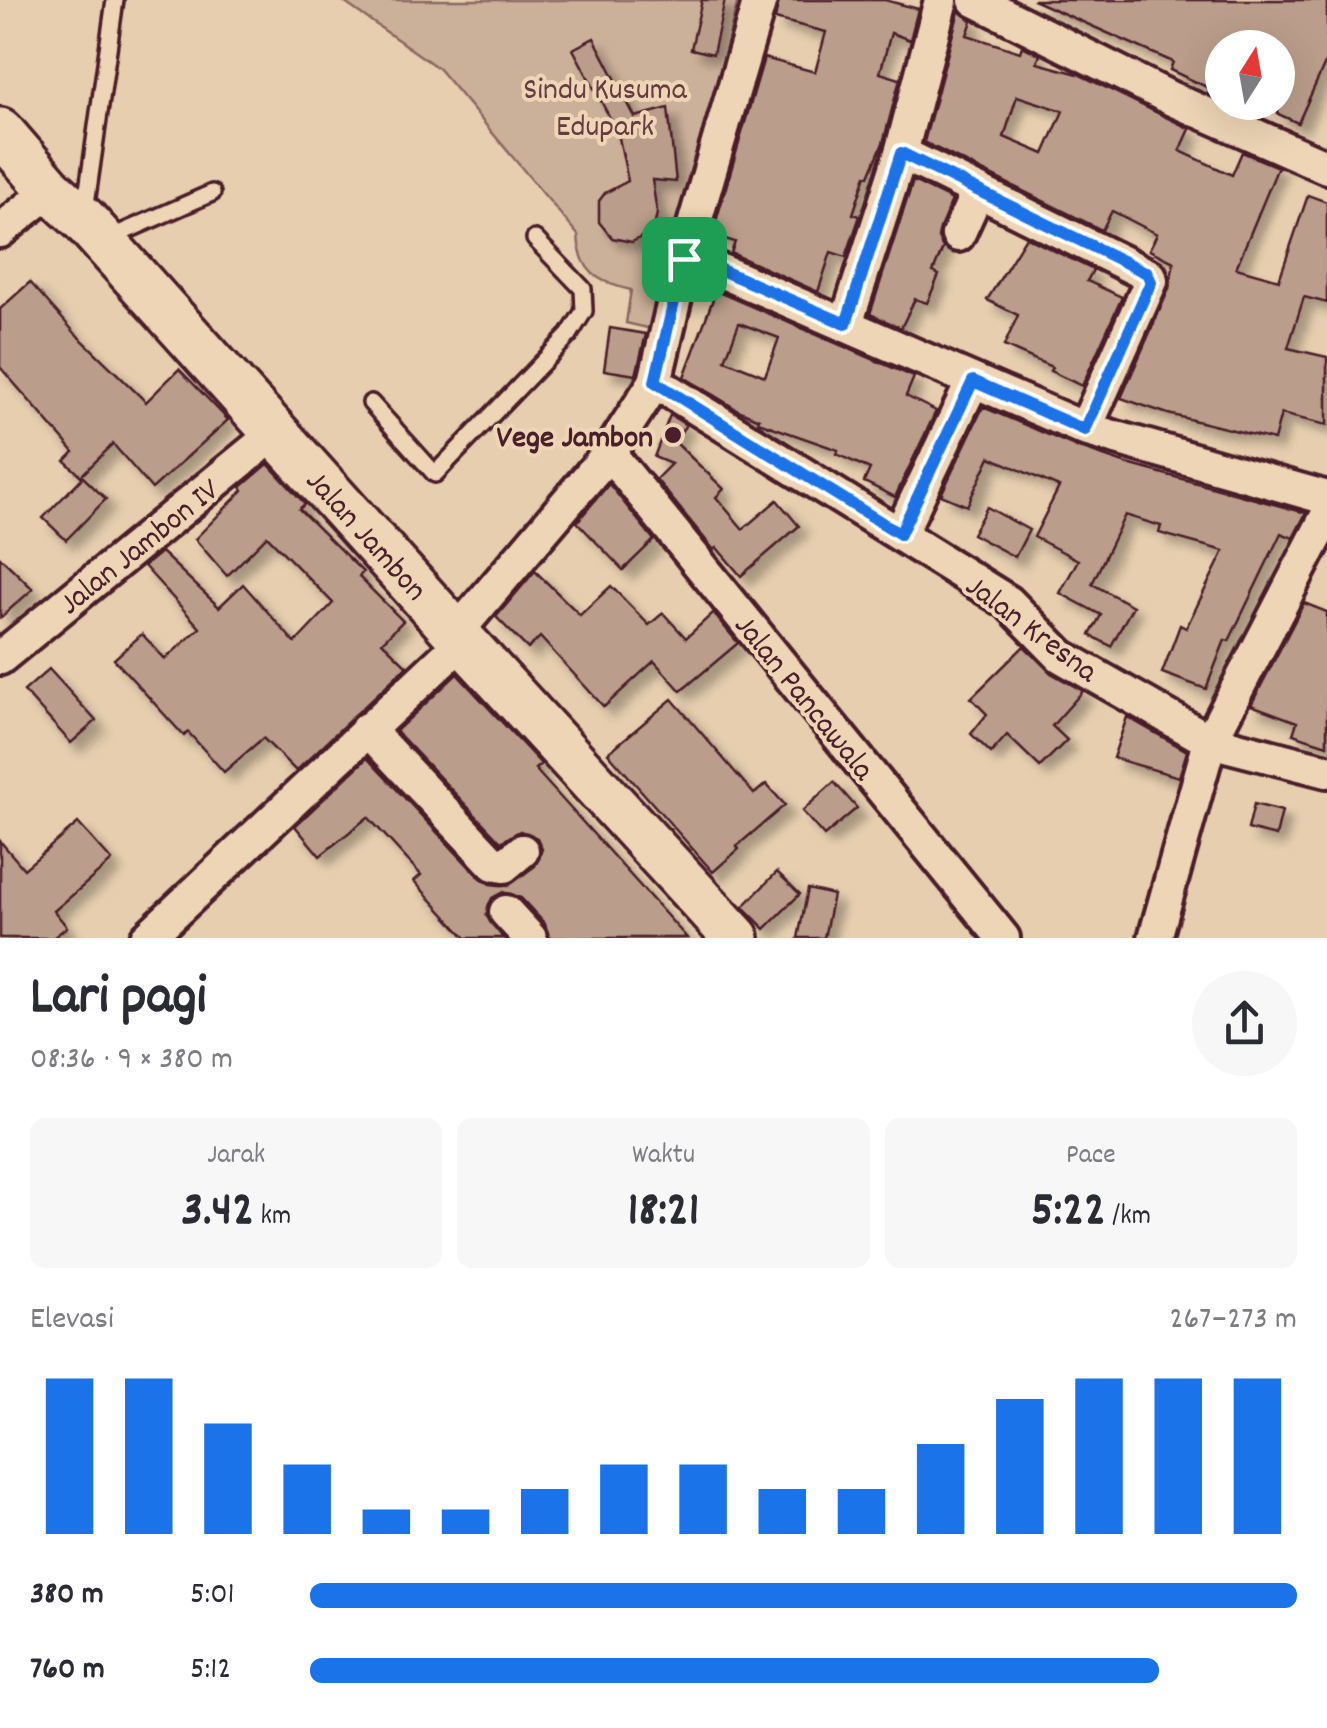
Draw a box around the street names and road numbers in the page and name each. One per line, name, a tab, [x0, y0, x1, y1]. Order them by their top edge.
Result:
street label: Jalan Jambon	[293, 461, 436, 613]
street label: Jalan Jambon IV	[51, 469, 232, 628]
street label: Jalan Kresna	[954, 566, 1107, 697]
street label: Jalan Pancawala	[721, 606, 884, 793]

